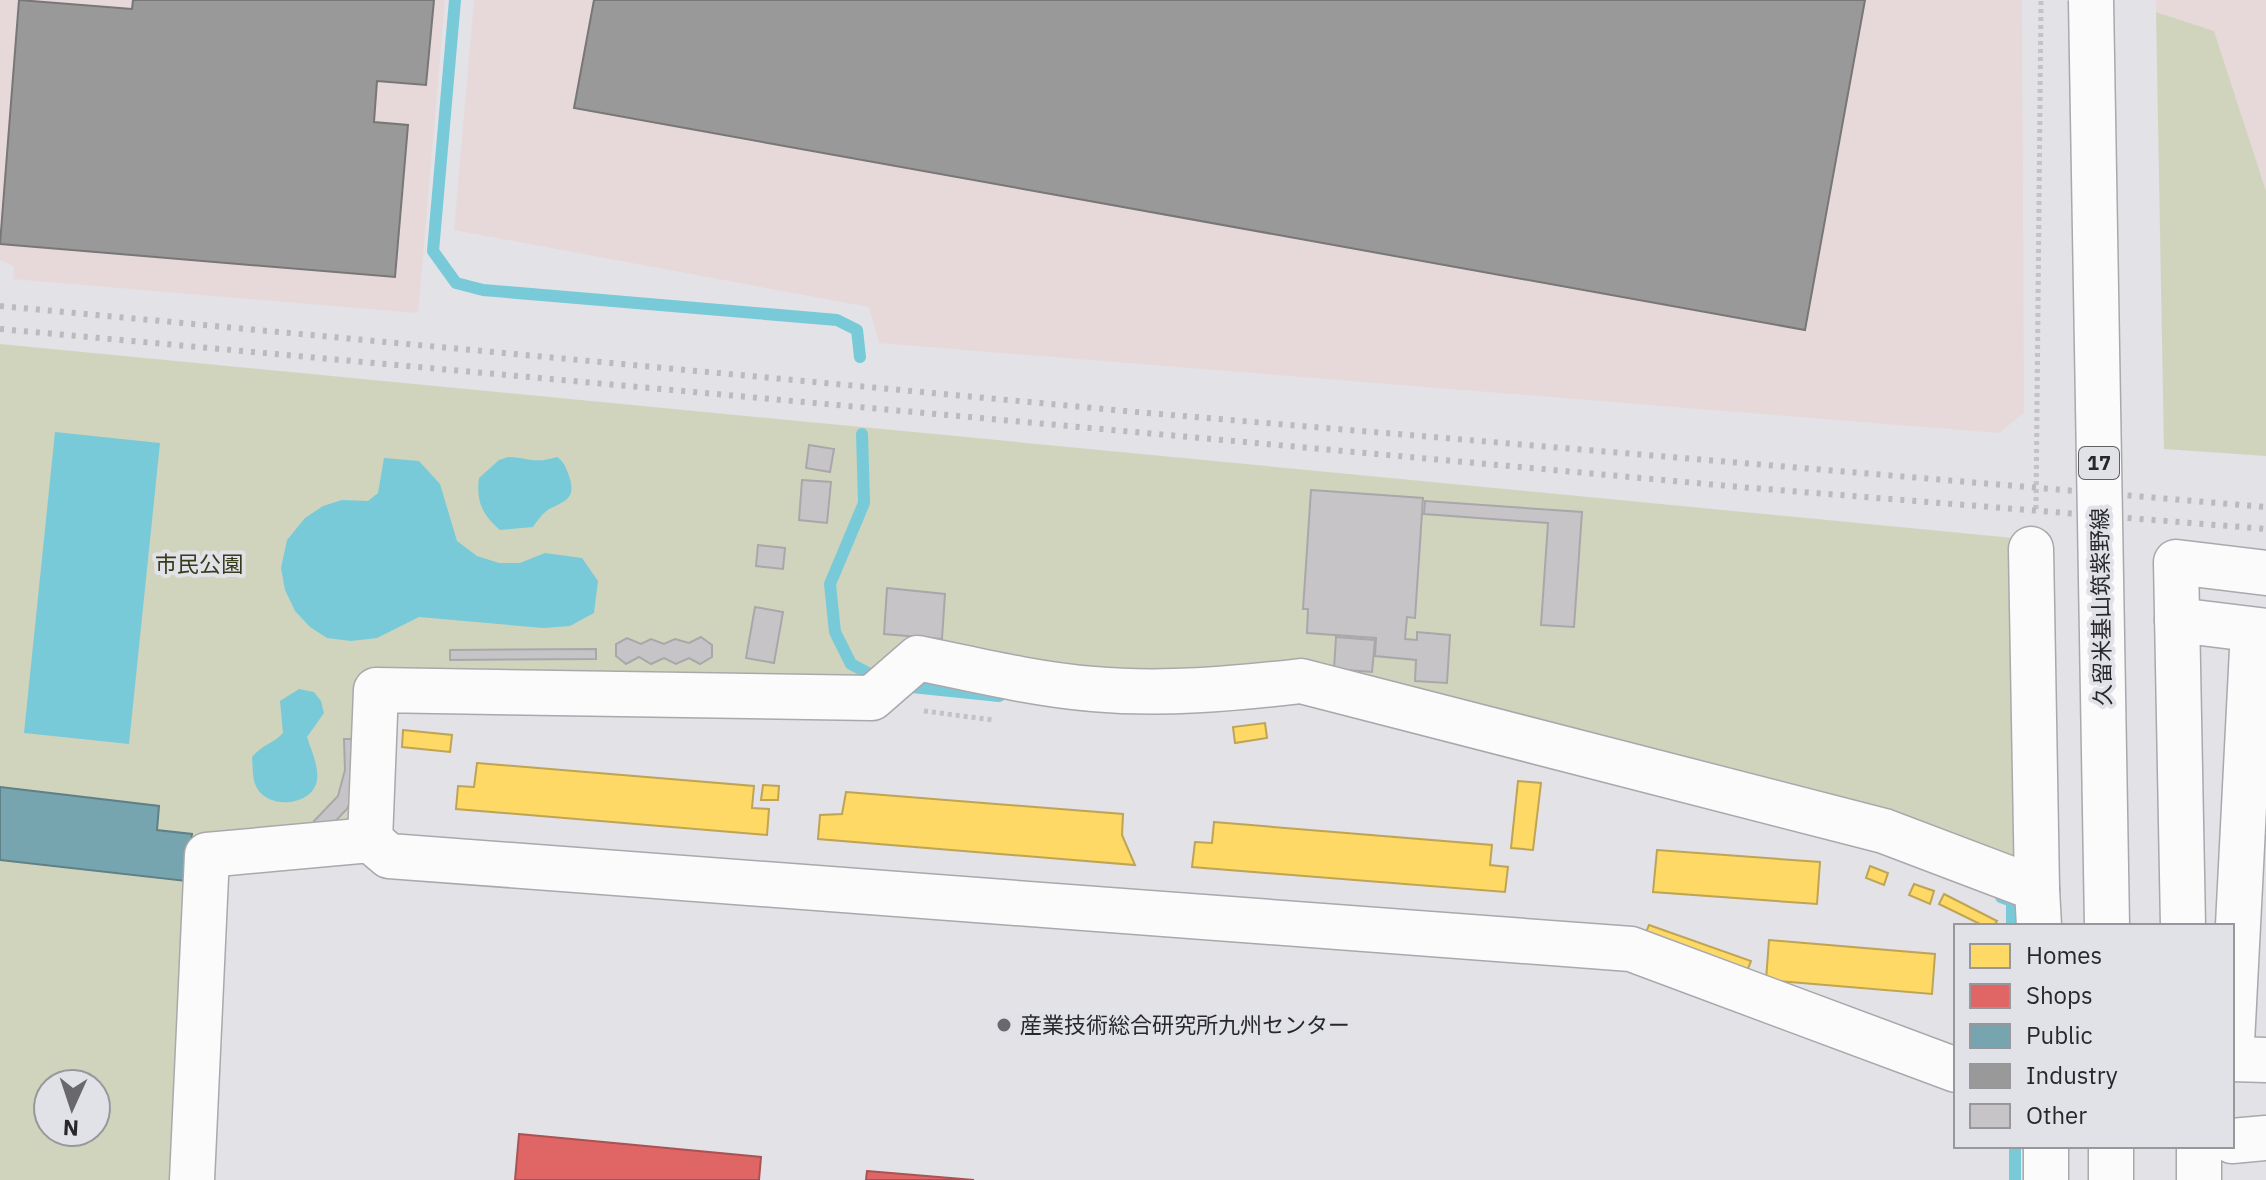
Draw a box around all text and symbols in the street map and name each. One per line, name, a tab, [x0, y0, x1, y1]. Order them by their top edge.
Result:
road number: 17	[2079, 447, 2119, 479]
street label: 久留米基山筑紫野線	[2084, 508, 2117, 706]
park label: 市民公園	[155, 549, 243, 578]
legend	[1954, 924, 2234, 1148]
text: Homes	[2026, 939, 2102, 971]
text: Shops	[2026, 979, 2093, 1011]
place label: 産業技術総合研究所九州センター	[1020, 1010, 1350, 1039]
marker: 産業技術総合研究所九州センター	[995, 1016, 1013, 1034]
text: Public	[2026, 1019, 2093, 1051]
text: Industry	[2026, 1059, 2118, 1091]
north arrow	[32, 1068, 112, 1148]
text: Other	[2026, 1099, 2087, 1131]
text: N	[62, 1114, 80, 1143]

